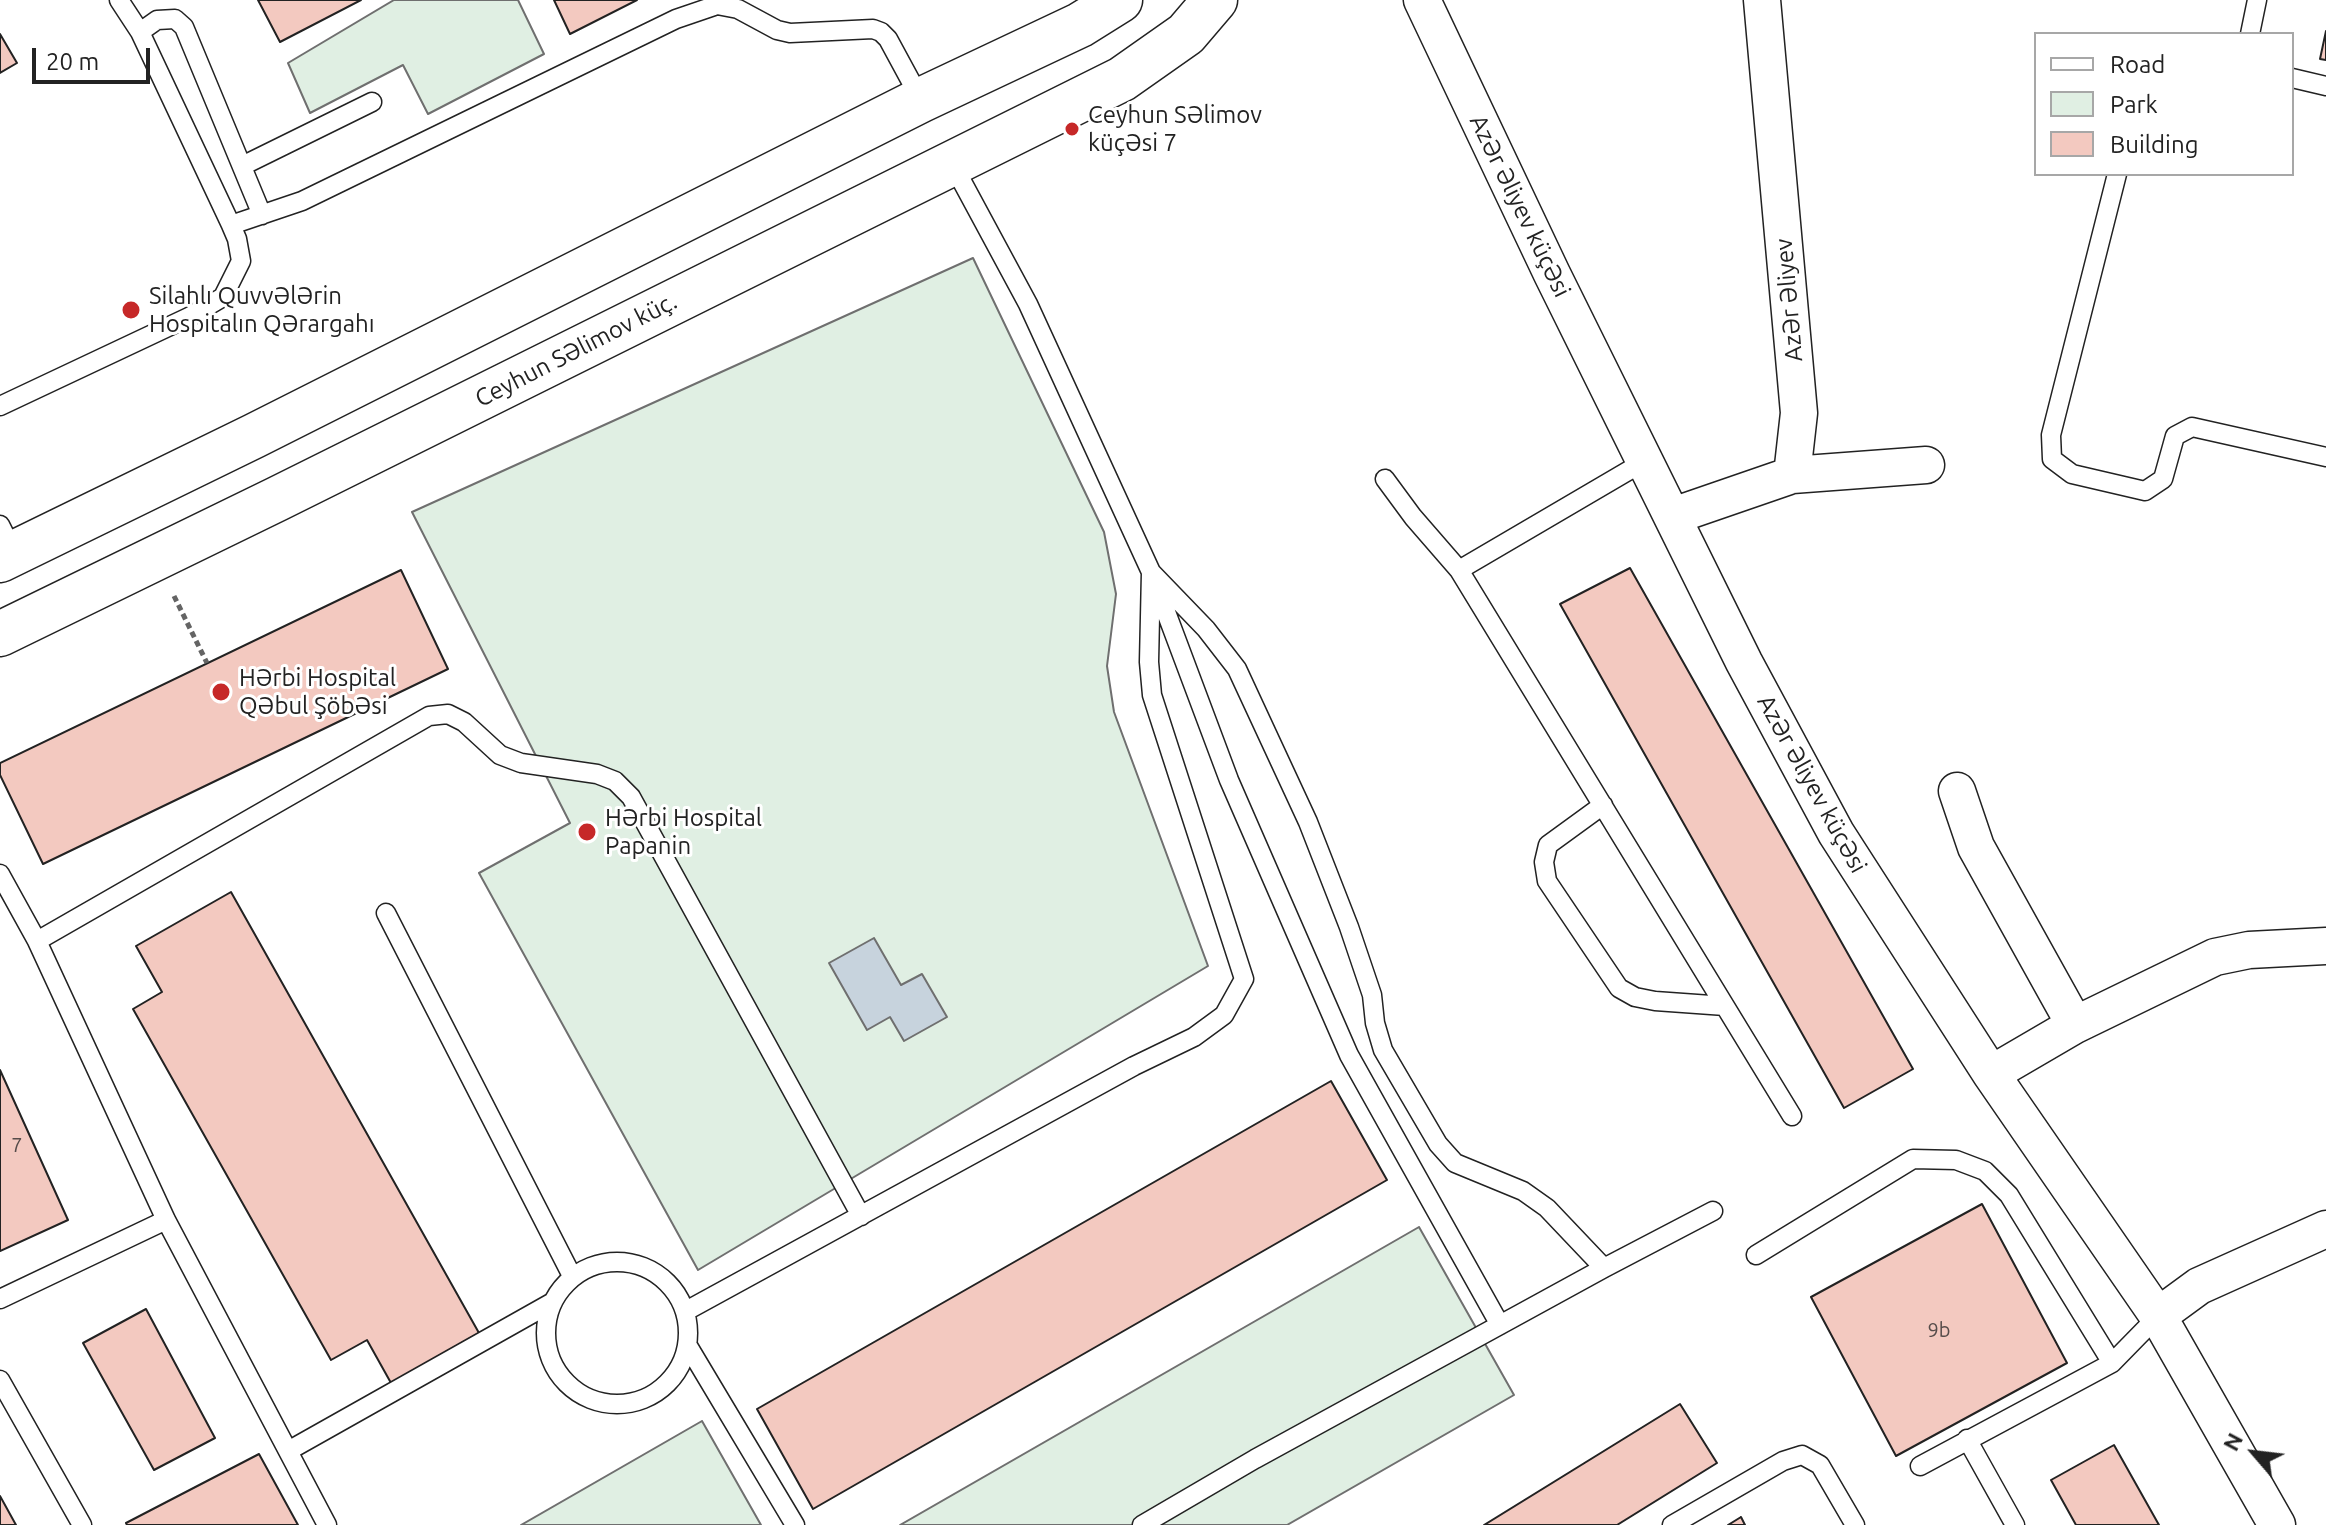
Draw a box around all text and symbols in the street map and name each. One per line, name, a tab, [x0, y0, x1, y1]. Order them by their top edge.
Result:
scale bar	[36, 32, 154, 82]
legend	[2034, 32, 2294, 176]
text: 20 m	[46, 48, 99, 75]
text: Road	[2110, 51, 2165, 78]
text: Park	[2110, 91, 2158, 118]
place label: Ceyhun Səlimov küçəsi 7	[1088, 101, 1262, 157]
street label: Azər Əliyev küçəsi	[1463, 110, 1577, 302]
marker: Ceyhun Səlimov küçəsi 7	[1063, 120, 1081, 138]
text: Building	[2110, 131, 2198, 158]
street label: Azər Əliyev	[1769, 237, 1809, 363]
place label: Silahlı Quvvələrin Hospitalın Qərargahı	[149, 282, 375, 338]
street label: Ceyhun Səlimov küç.	[470, 287, 682, 413]
marker: Silahlı Quvvələrin Hospitalın Qərargahı	[120, 299, 142, 321]
place label: Hərbi Hospital Qəbul Şöbəsi	[239, 664, 396, 720]
marker: Hərbi Hospital Qəbul Şöbəsi	[210, 681, 232, 703]
street label: Azər Əliyev küçəsi	[1751, 690, 1873, 878]
place label: Hərbi Hospital Papanin	[605, 804, 762, 860]
marker: Hərbi Hospital Papanin	[576, 821, 598, 843]
house number: 7	[11, 1133, 23, 1157]
house number: 9b	[1928, 1318, 1950, 1342]
north arrow	[2214, 1413, 2294, 1493]
text: N	[2217, 1428, 2247, 1455]

